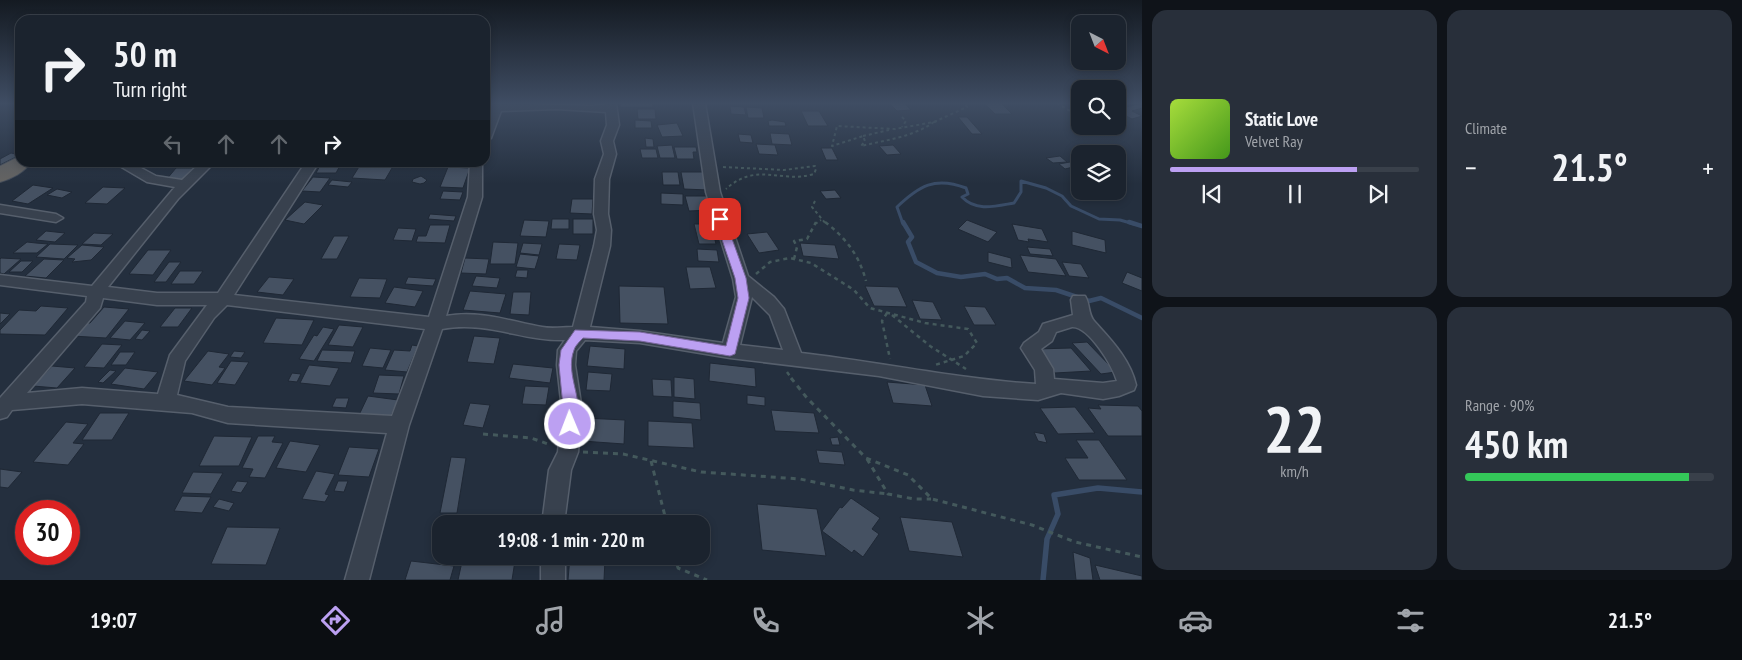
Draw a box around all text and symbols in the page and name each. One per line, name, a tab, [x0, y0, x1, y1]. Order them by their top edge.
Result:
north arrow	[1071, 15, 1126, 70]
map controls	[1071, 15, 1126, 200]
text: 50 m	[113, 31, 177, 77]
icon: right	[30, 35, 95, 100]
text: Turn right	[113, 75, 187, 103]
button: search	[1071, 80, 1126, 135]
text: Static Love	[1245, 107, 1318, 131]
text: Climate	[1465, 118, 1507, 138]
icon: left	[159, 130, 187, 158]
icon: ahead	[212, 130, 240, 158]
icon: ahead	[265, 130, 293, 158]
icon: right	[318, 130, 346, 158]
text: Velvet Ray	[1245, 131, 1303, 151]
text: 21.5°	[1551, 142, 1628, 191]
button: layers	[1071, 145, 1126, 200]
text: −	[1465, 149, 1477, 186]
text: +	[1702, 149, 1714, 186]
icon: previous	[1198, 180, 1226, 208]
icon: pause	[1281, 180, 1309, 208]
icon: next	[1364, 180, 1392, 208]
pin	[699, 198, 741, 240]
icon: arrive	[706, 205, 734, 233]
text: 22	[1263, 386, 1326, 470]
text: Range · 90%	[1465, 395, 1534, 415]
position arrow	[543, 397, 595, 449]
text: 450 km	[1465, 419, 1568, 468]
text: km/h	[1280, 461, 1309, 481]
speed limit sign: 30	[15, 500, 80, 565]
text: 19:08 · 1 min · 220 m	[498, 528, 644, 552]
icon: directions	[318, 603, 353, 638]
icon: music	[533, 603, 568, 638]
icon: phone	[748, 603, 783, 638]
icon: climate	[963, 603, 998, 638]
icon: car	[1178, 603, 1213, 638]
icon: filters	[1393, 603, 1428, 638]
text: 19:07	[90, 606, 138, 634]
text: 21.5°	[1608, 606, 1652, 634]

